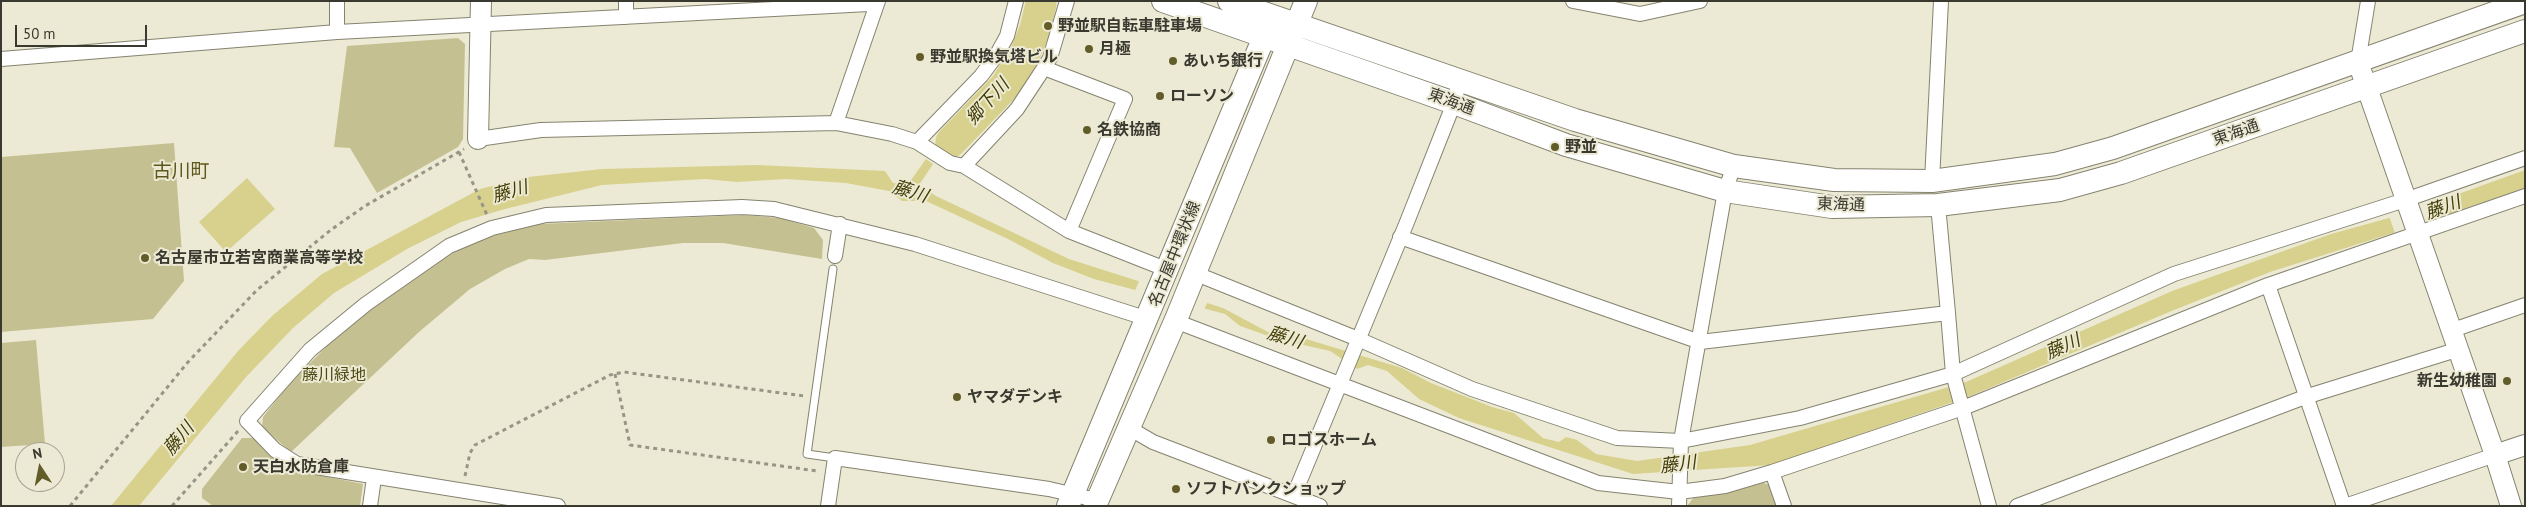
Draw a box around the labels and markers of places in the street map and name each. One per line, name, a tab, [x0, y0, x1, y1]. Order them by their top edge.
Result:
place label: 野並駅自転車駐車場	[1058, 16, 1202, 36]
marker: 野並駅自転車駐車場	[1042, 20, 1054, 32]
place label: 月極	[1099, 39, 1131, 59]
marker: 月極	[1083, 43, 1095, 55]
place label: 野並駅換気塔ビル	[930, 47, 1058, 67]
marker: 野並駅換気塔ビル	[914, 51, 926, 63]
place label: あいち銀行	[1183, 51, 1263, 71]
marker: あいち銀行	[1167, 55, 1179, 67]
place label: ローソン	[1170, 86, 1234, 106]
marker: ローソン	[1154, 90, 1166, 102]
place label: 名鉄協商	[1097, 120, 1161, 140]
marker: 名鉄協商	[1081, 124, 1093, 136]
place label: 野並	[1565, 137, 1597, 157]
marker: 野並	[1549, 141, 1561, 153]
place label: 名古屋市立若宮商業高等学校	[155, 248, 363, 268]
marker: 名古屋市立若宮商業高等学校	[139, 252, 151, 264]
place label: 新生幼稚園	[2417, 371, 2497, 391]
marker: 新生幼稚園	[2501, 375, 2513, 387]
place label: ヤマダデンキ	[967, 387, 1063, 407]
marker: ヤマダデンキ	[951, 391, 963, 403]
place label: ロゴスホーム	[1281, 430, 1377, 450]
marker: ロゴスホーム	[1265, 434, 1277, 446]
place label: 天白水防倉庫	[253, 457, 349, 477]
marker: 天白水防倉庫	[237, 461, 249, 473]
place label: ソフトバンクショップ	[1186, 479, 1346, 499]
marker: ソフトバンクショップ	[1170, 483, 1182, 495]

